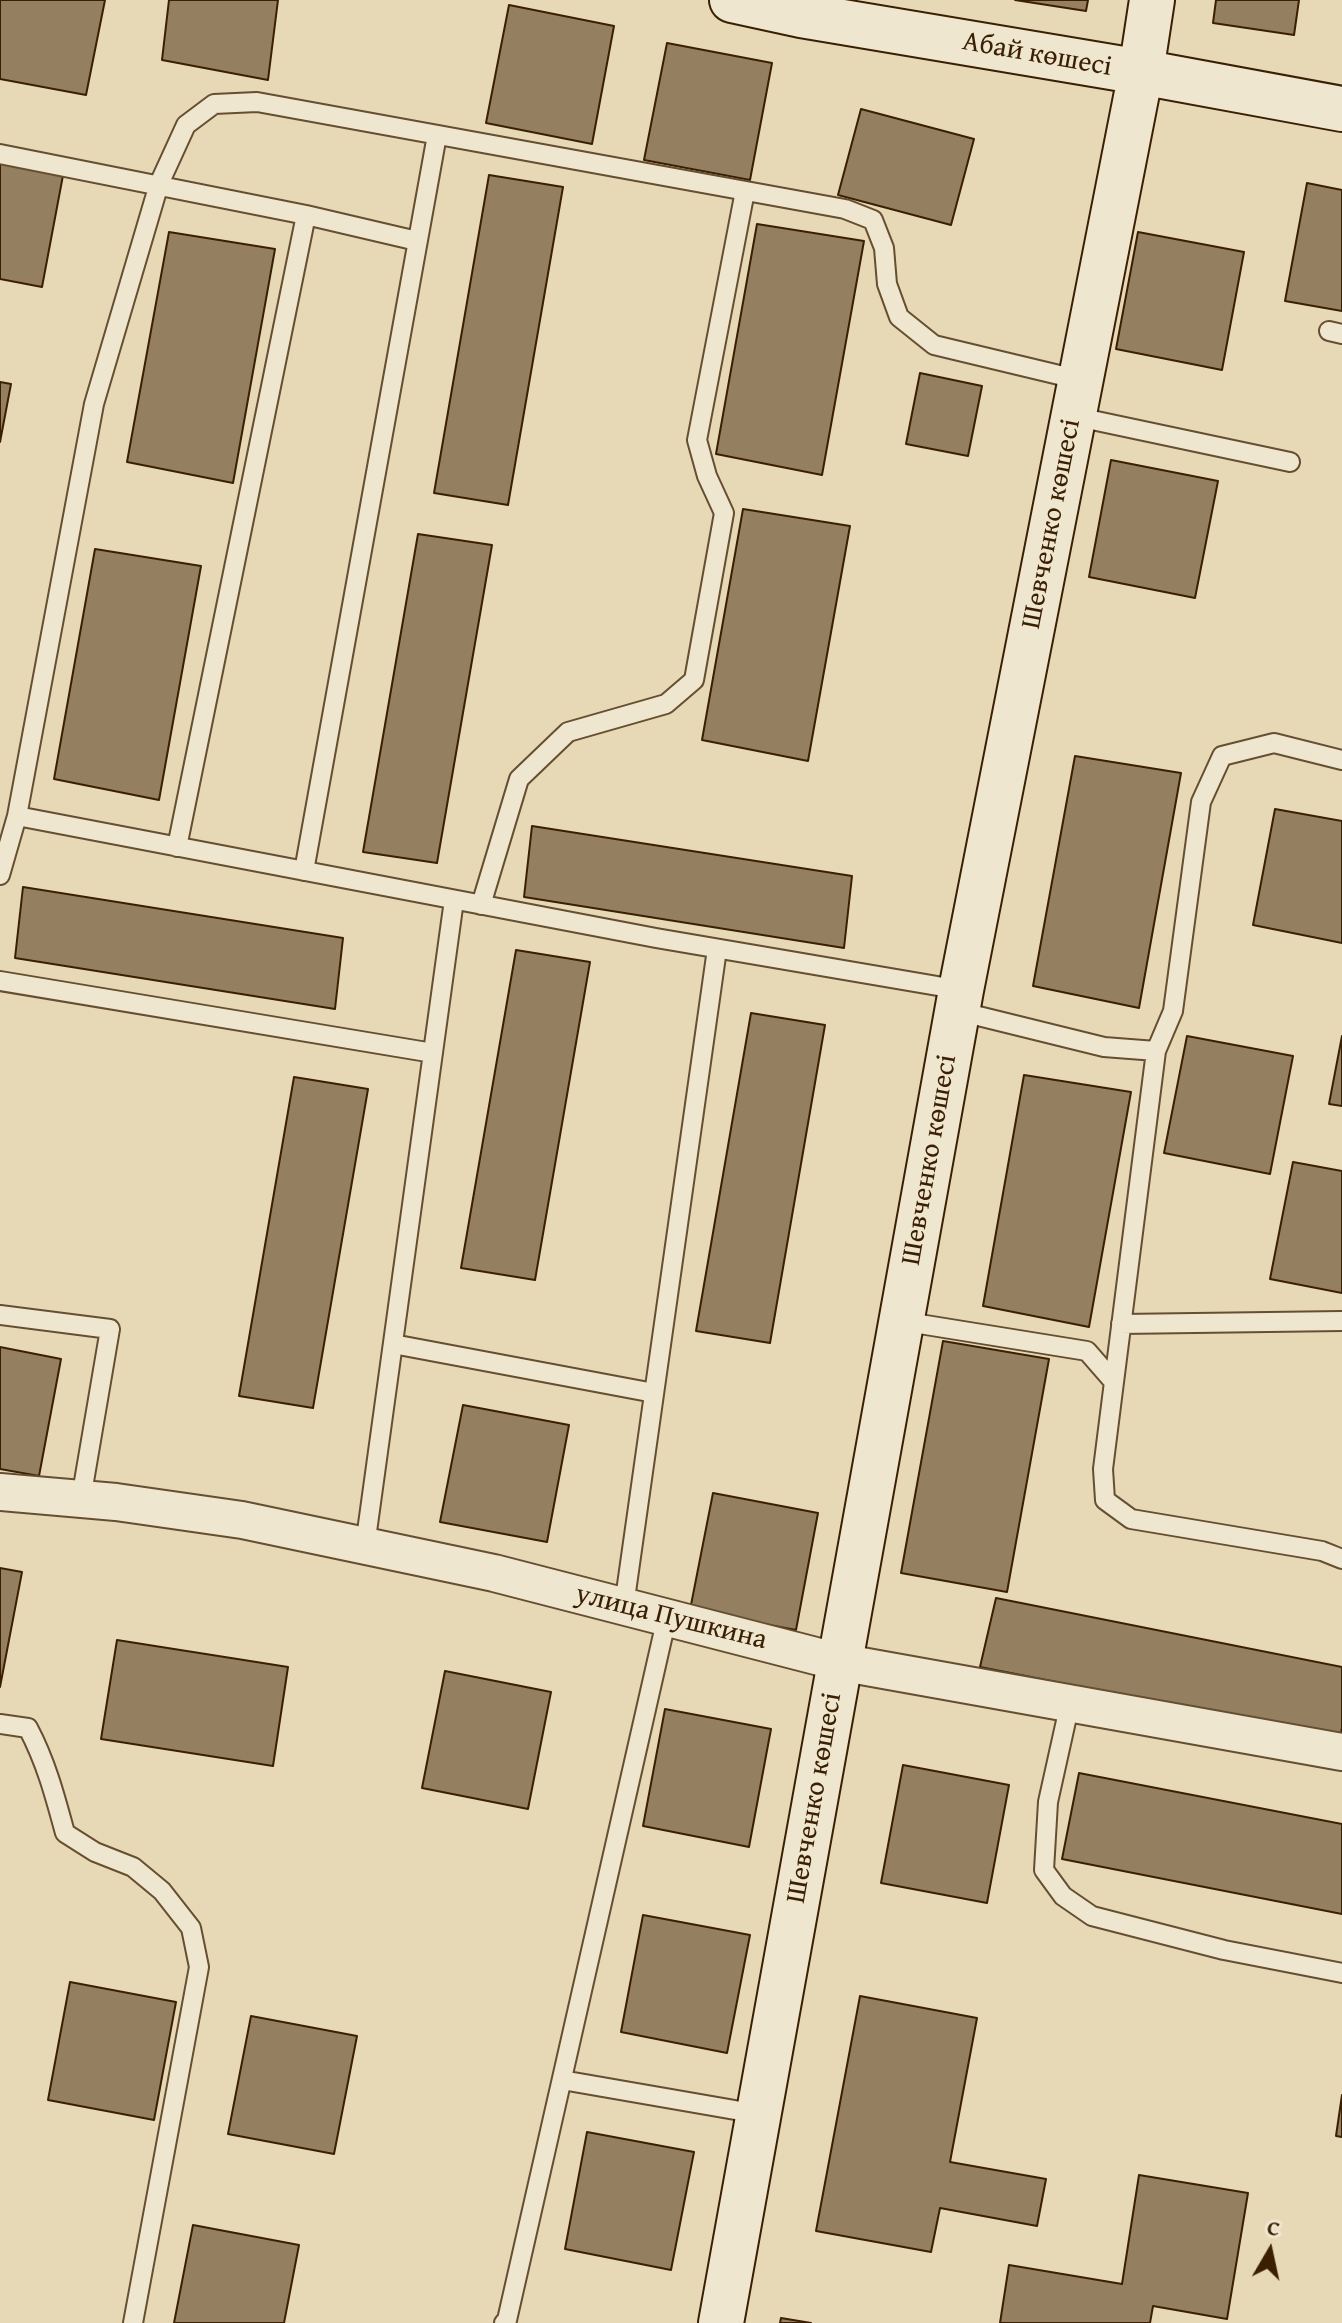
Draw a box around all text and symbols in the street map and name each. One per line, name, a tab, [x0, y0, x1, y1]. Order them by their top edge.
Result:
street label: Абай көшесі	[960, 25, 1114, 85]
street label: Шевченко көшесі	[1015, 416, 1089, 632]
street label: Шевченко көшесі	[895, 1052, 965, 1268]
street label: улица Пушкина	[572, 1578, 770, 1658]
street label: Шевченко көшесі	[780, 1690, 850, 1906]
north arrow	[1230, 2211, 1310, 2291]
text: С	[1265, 2211, 1282, 2244]

